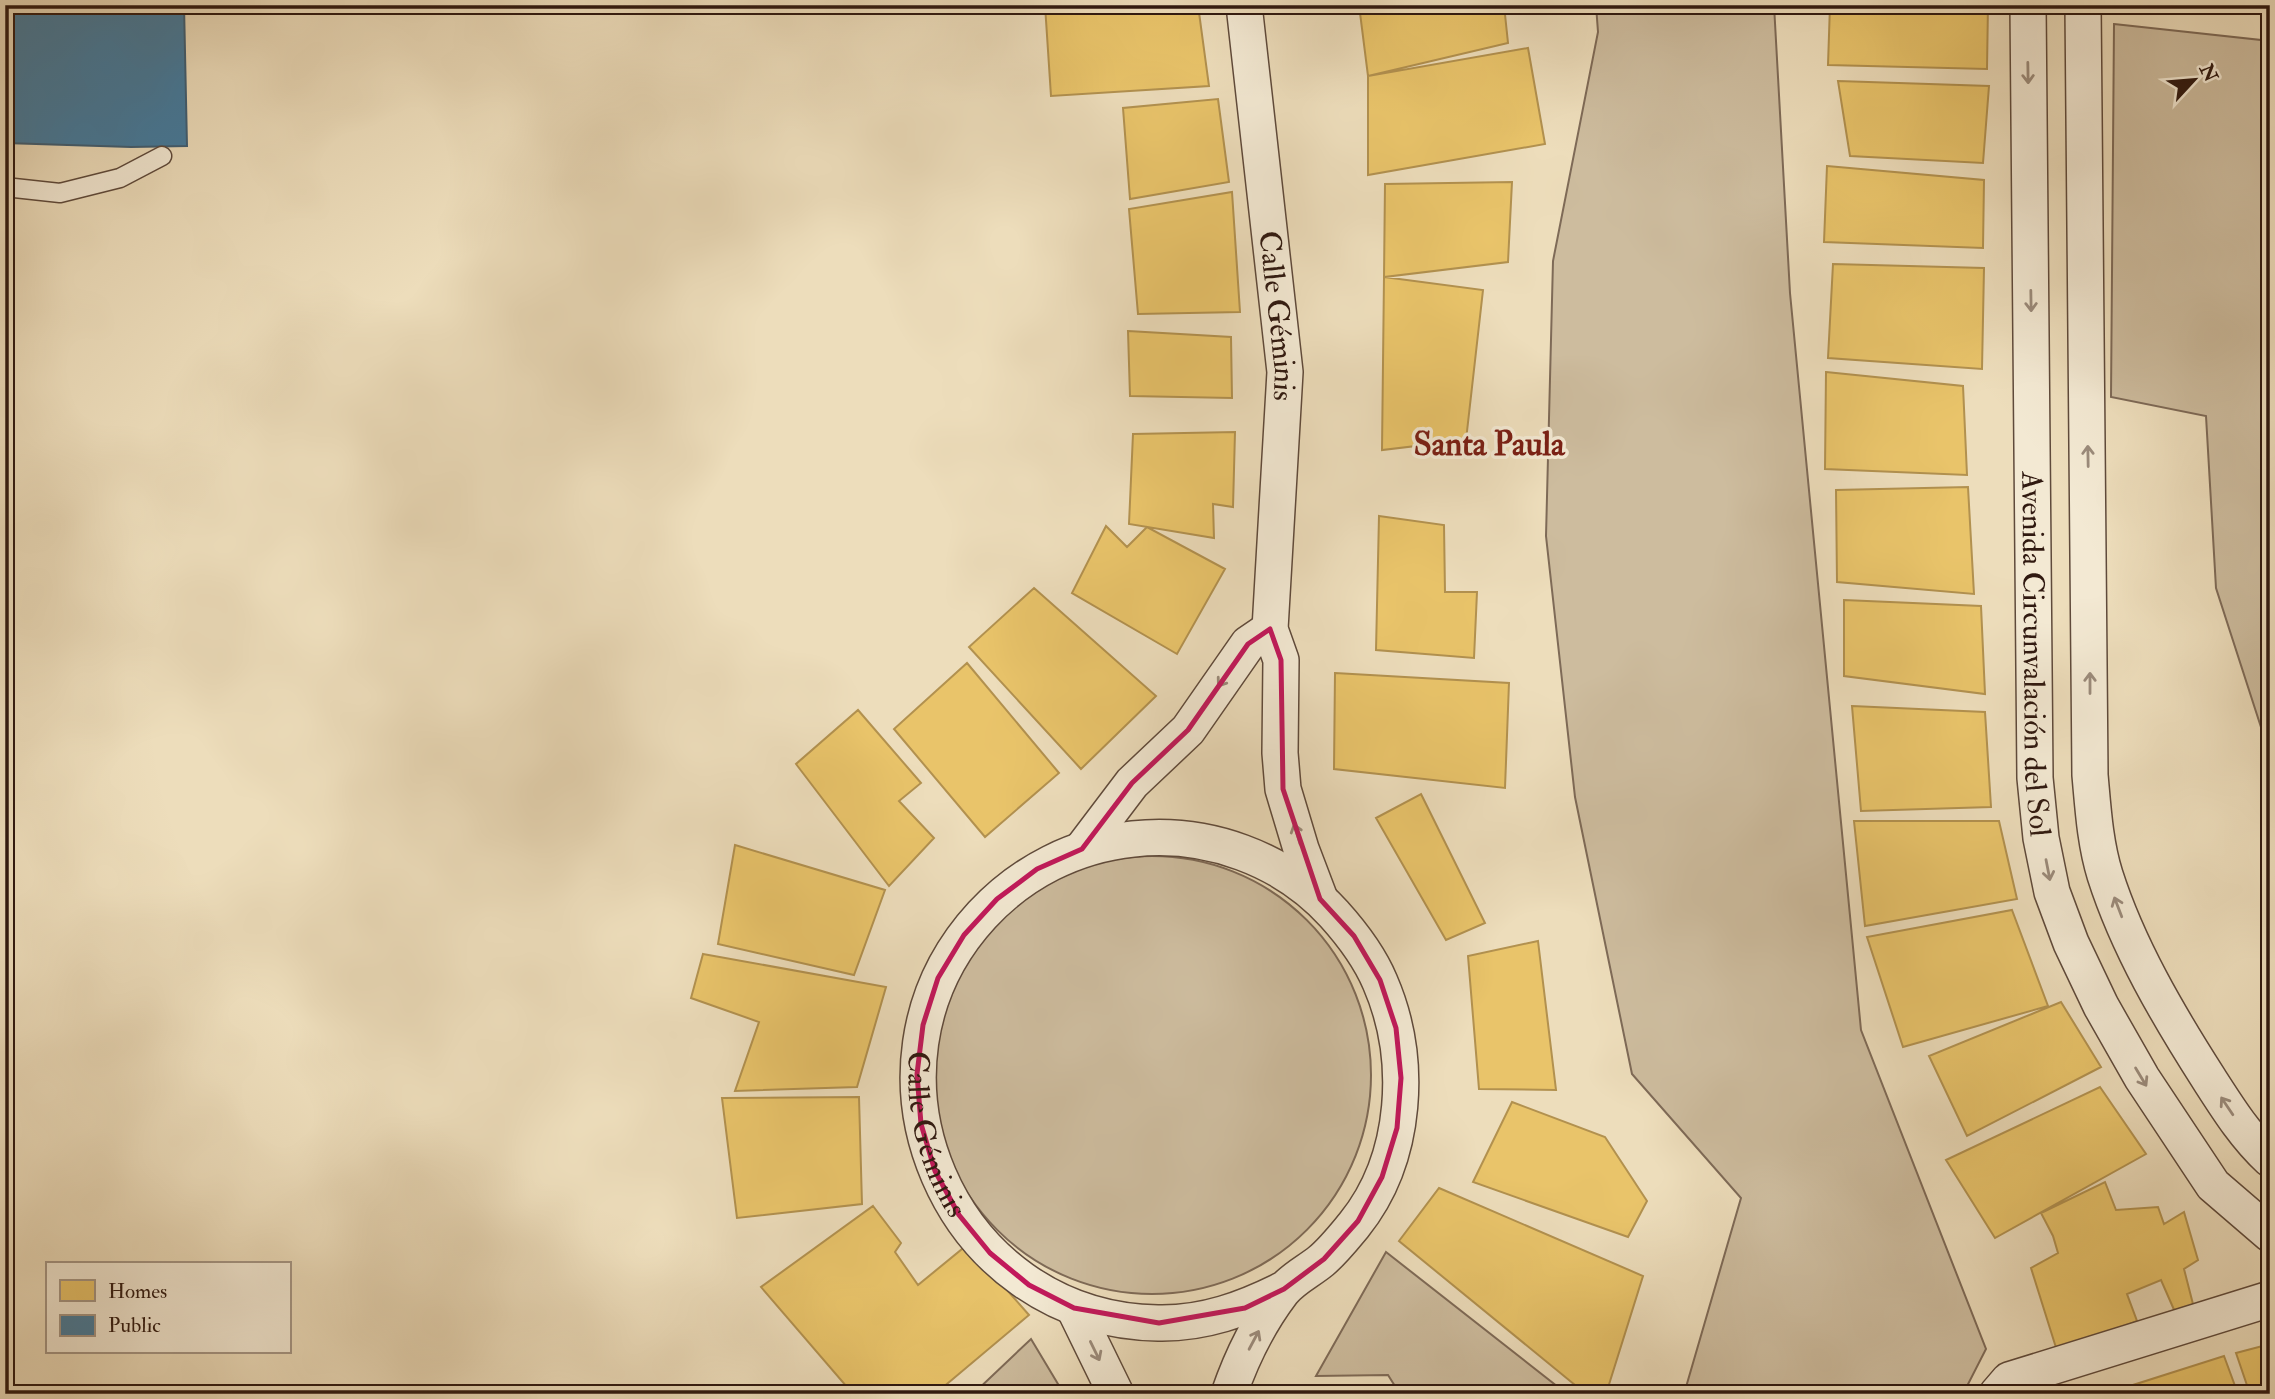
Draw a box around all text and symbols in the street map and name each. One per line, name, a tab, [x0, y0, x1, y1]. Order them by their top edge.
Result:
north arrow	[2160, 46, 2230, 116]
text: N	[2193, 59, 2223, 87]
one-way arrow	[2021, 62, 2035, 85]
street label: Calle Géminis	[1250, 229, 1303, 402]
one-way arrow	[2024, 289, 2038, 312]
district label: Santa Paula	[1413, 424, 1566, 465]
one-way arrow	[2081, 445, 2095, 468]
street label: Avenida Circunvalación del Sol	[2013, 470, 2059, 839]
one-way arrow	[1217, 668, 1232, 687]
one-way arrow	[2083, 672, 2097, 695]
one-way arrow	[1289, 824, 1302, 846]
one-way arrow	[2041, 858, 2055, 881]
one-way arrow	[2110, 897, 2123, 919]
street label: Calle Géminis	[899, 1050, 975, 1224]
one-way arrow	[2135, 1066, 2149, 1086]
one-way arrow	[2220, 1097, 2234, 1116]
legend	[46, 1262, 290, 1354]
text: Homes	[108, 1278, 167, 1305]
text: Public	[108, 1312, 161, 1339]
one-way arrow	[1247, 1330, 1261, 1351]
one-way arrow	[1088, 1340, 1102, 1361]

